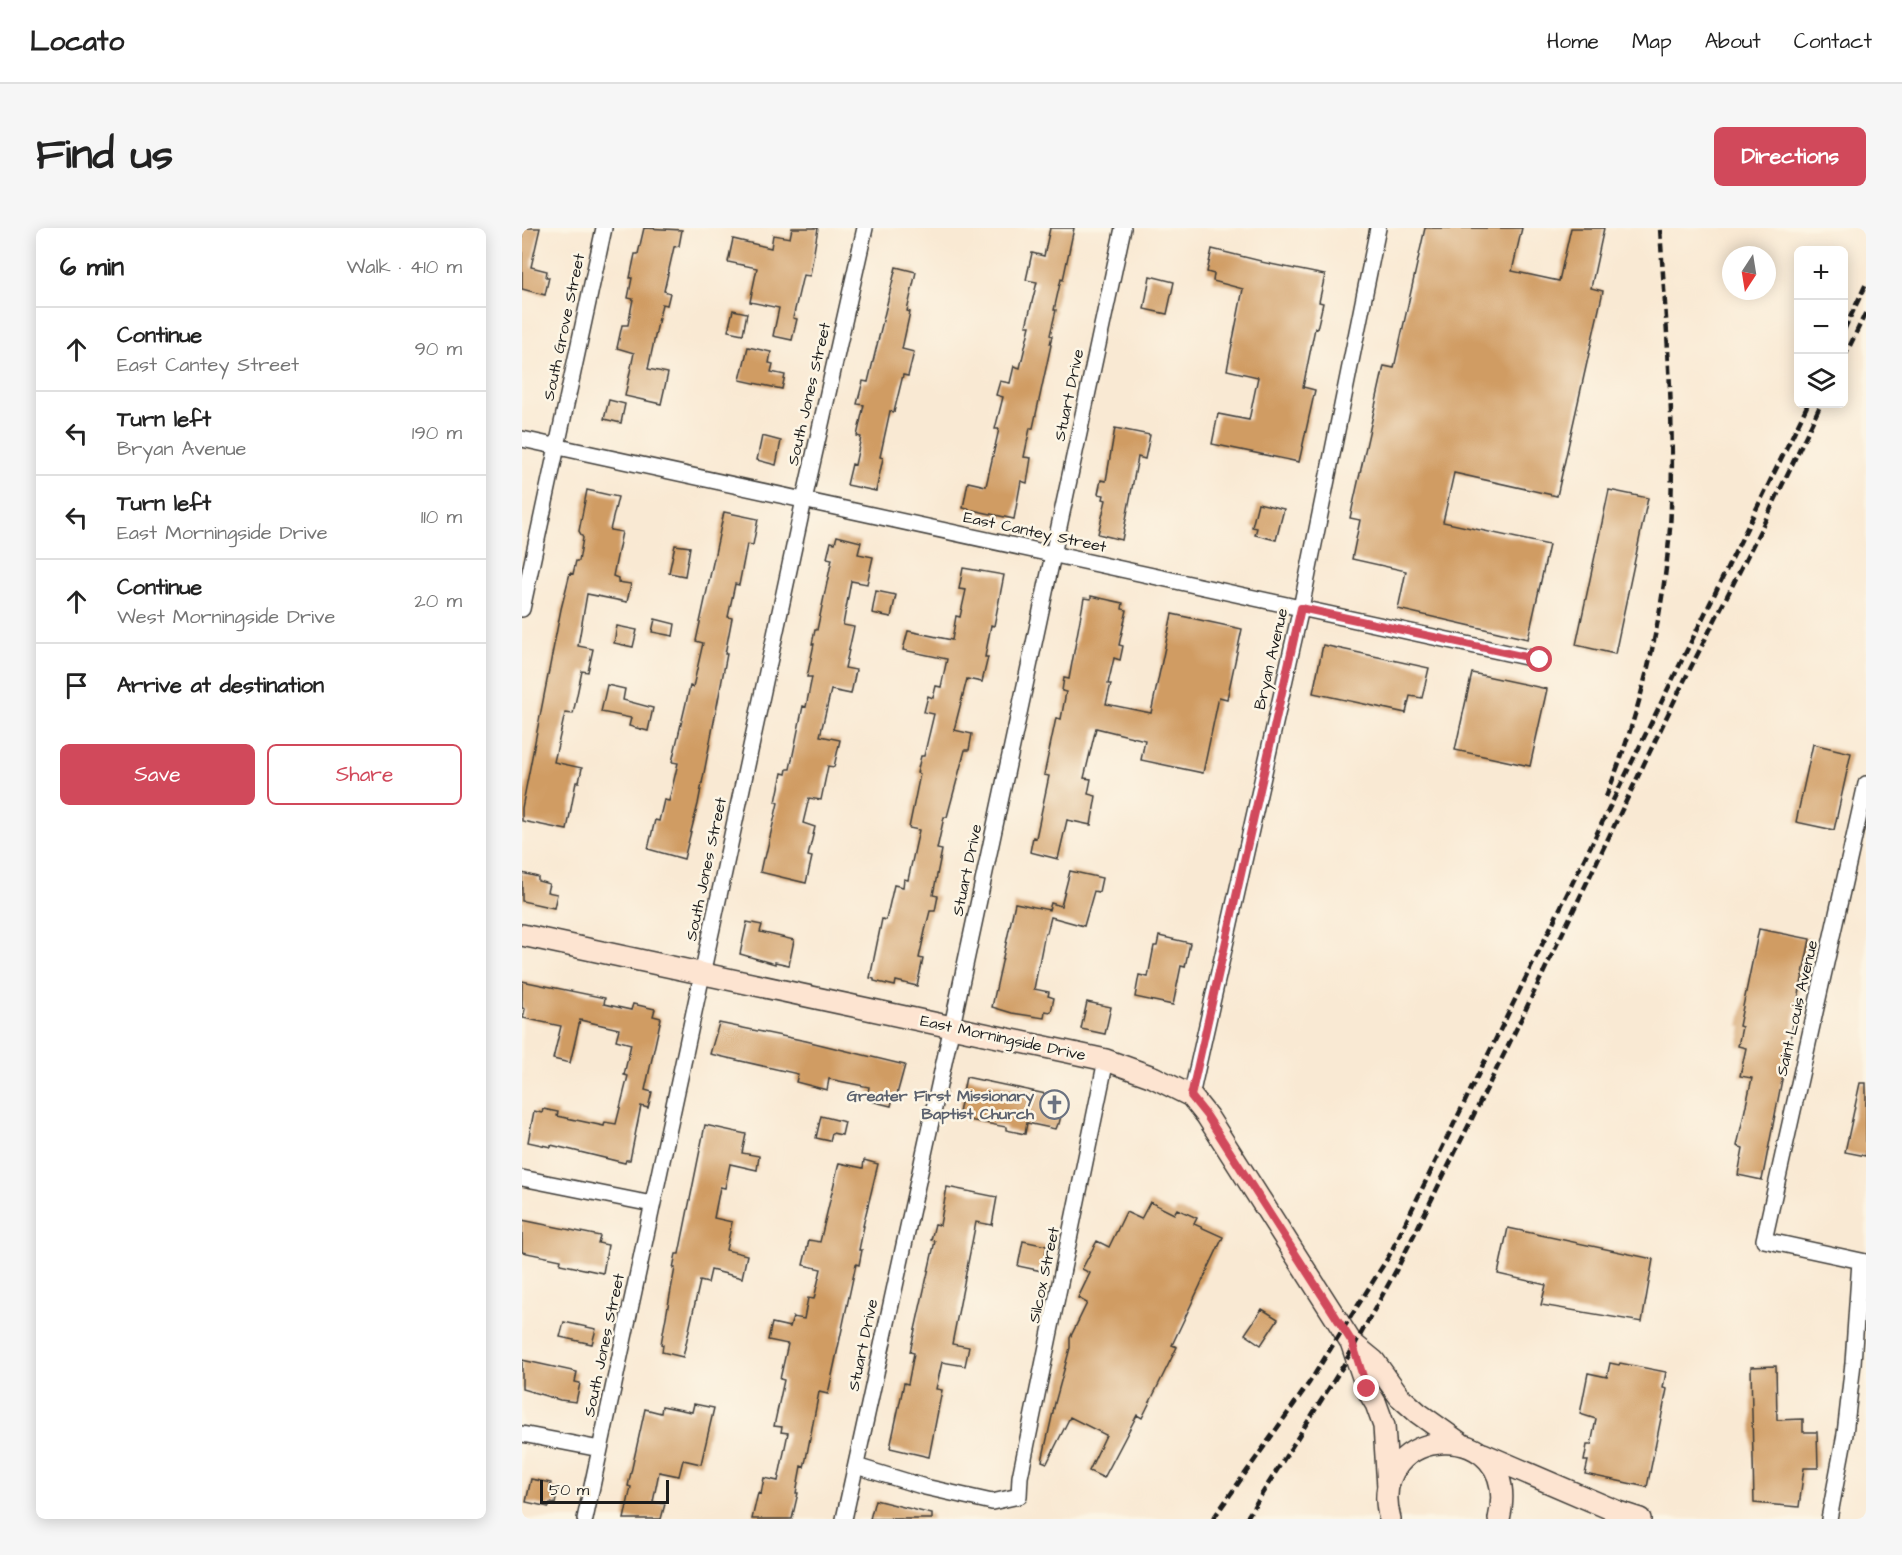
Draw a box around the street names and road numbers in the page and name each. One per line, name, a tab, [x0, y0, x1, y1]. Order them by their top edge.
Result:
street label: South Grove Street	[538, 251, 590, 403]
street label: South Jones Street	[782, 320, 836, 468]
street label: Stuart Drive	[1049, 347, 1090, 443]
street label: East Cantey Street	[961, 506, 1109, 559]
street label: Bryan Avenue	[1249, 606, 1294, 712]
street label: South Jones Street	[680, 795, 732, 943]
street label: Stuart Drive	[947, 822, 988, 918]
street label: Saint Louis Avenue	[1771, 938, 1823, 1078]
street label: East Morningside Drive	[918, 1010, 1088, 1067]
street label: Silcox Street	[1023, 1224, 1065, 1325]
street label: South Jones Street	[578, 1271, 630, 1419]
street label: Stuart Drive	[843, 1297, 884, 1393]

